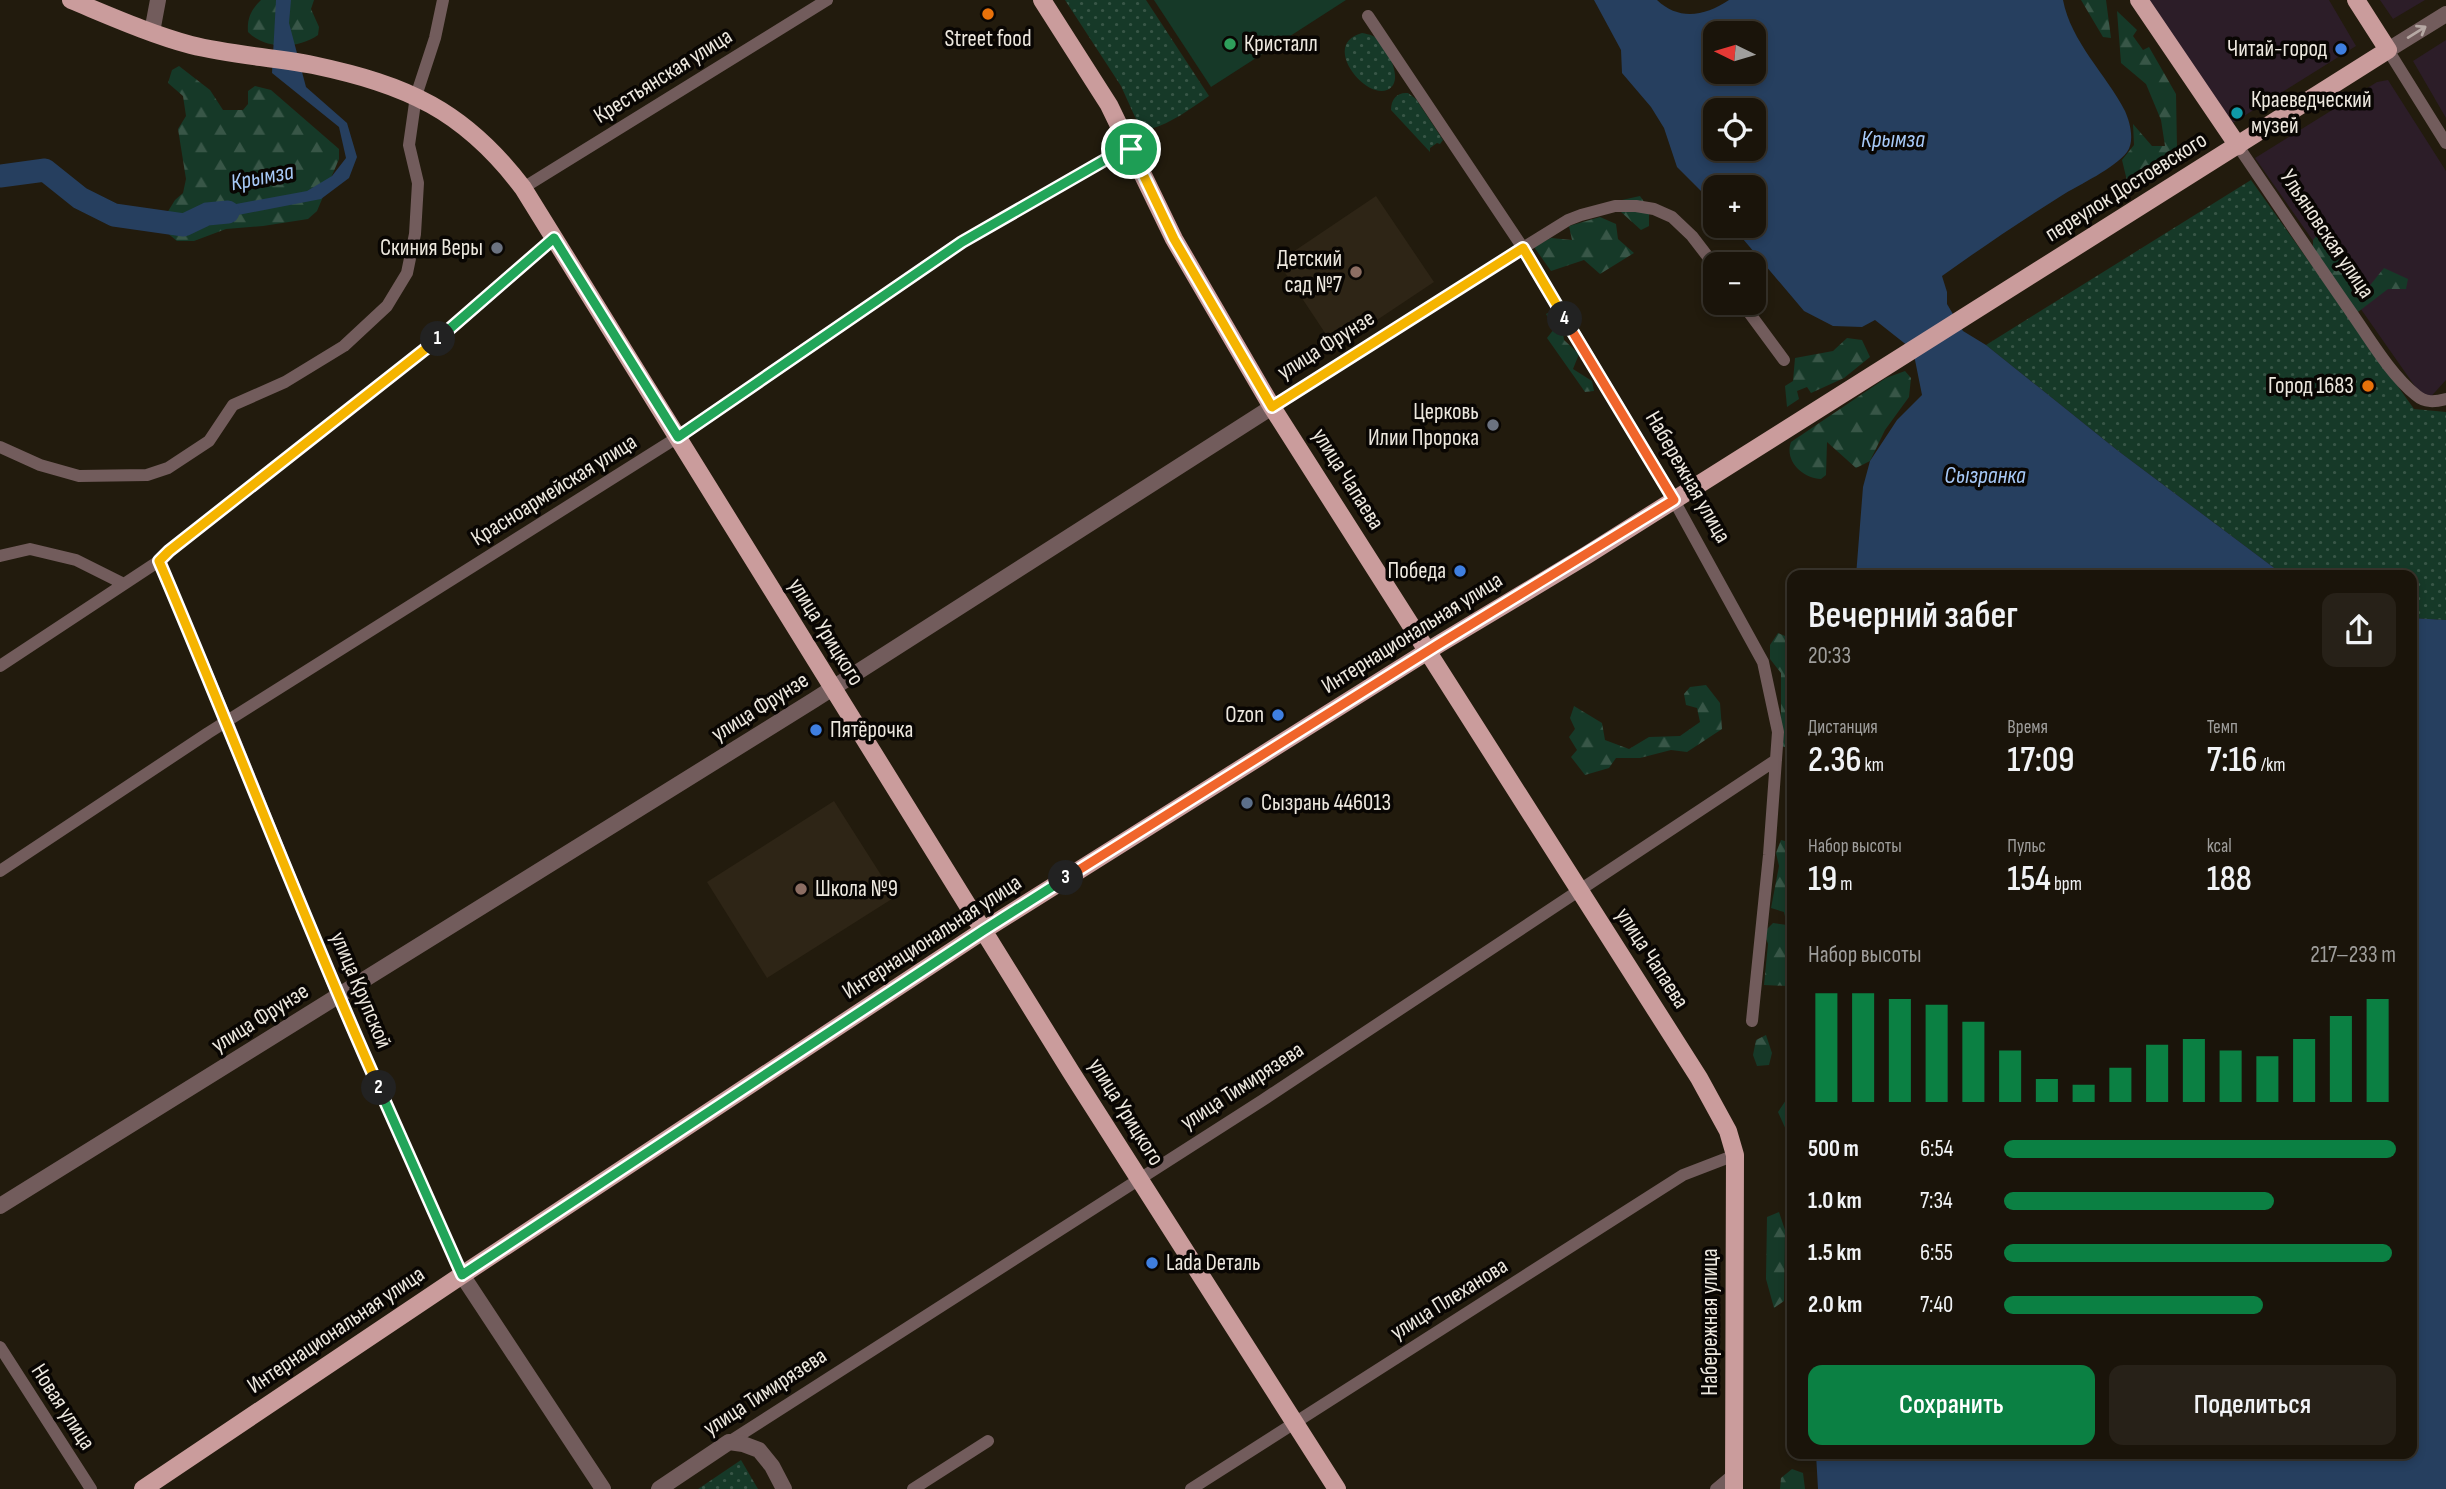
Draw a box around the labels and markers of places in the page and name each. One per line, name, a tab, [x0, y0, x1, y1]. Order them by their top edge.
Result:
marker: Street food	[980, 6, 996, 22]
place label: Street food	[944, 25, 1032, 53]
place label: Кристалл	[1244, 30, 1318, 58]
place label: Читай-город	[2227, 35, 2327, 63]
marker: Кристалл	[1222, 36, 1238, 52]
marker: Читай-город	[2333, 41, 2349, 57]
place label: Краеведческий музей	[2251, 86, 2372, 140]
marker: Краеведческий музей	[2229, 105, 2245, 121]
pin	[1101, 119, 1161, 179]
place label: Скиния Веры	[380, 234, 483, 262]
marker: Скиния Веры	[489, 240, 505, 256]
place label: Детский сад №7	[1277, 245, 1342, 299]
marker: Детский сад №7	[1348, 264, 1364, 280]
pin: 4	[1548, 302, 1582, 336]
pin: 1	[420, 322, 456, 356]
place label: Город 1683	[2268, 372, 2354, 400]
marker: Город 1683	[2360, 378, 2376, 394]
place label: Церковь Илии Пророка	[1368, 398, 1479, 452]
marker: Церковь Илии Пророка	[1485, 417, 1501, 433]
place label: Победа	[1388, 557, 1446, 585]
marker: Победа	[1452, 563, 1468, 579]
place label: Ozon	[1225, 701, 1264, 729]
marker: Ozon	[1270, 707, 1286, 723]
place label: Пятёрочка	[830, 716, 913, 744]
marker: Пятёрочка	[808, 722, 824, 738]
place label: Сызрань 446013	[1261, 789, 1391, 817]
marker: Сызрань 446013	[1239, 795, 1255, 811]
pin: 3	[1048, 860, 1084, 896]
place label: Школа №9	[815, 875, 898, 903]
marker: Школа №9	[793, 881, 809, 897]
pin: 2	[362, 1070, 396, 1106]
place label: Lada Dеталь	[1166, 1249, 1261, 1277]
marker: Lada Dеталь	[1144, 1255, 1160, 1271]

